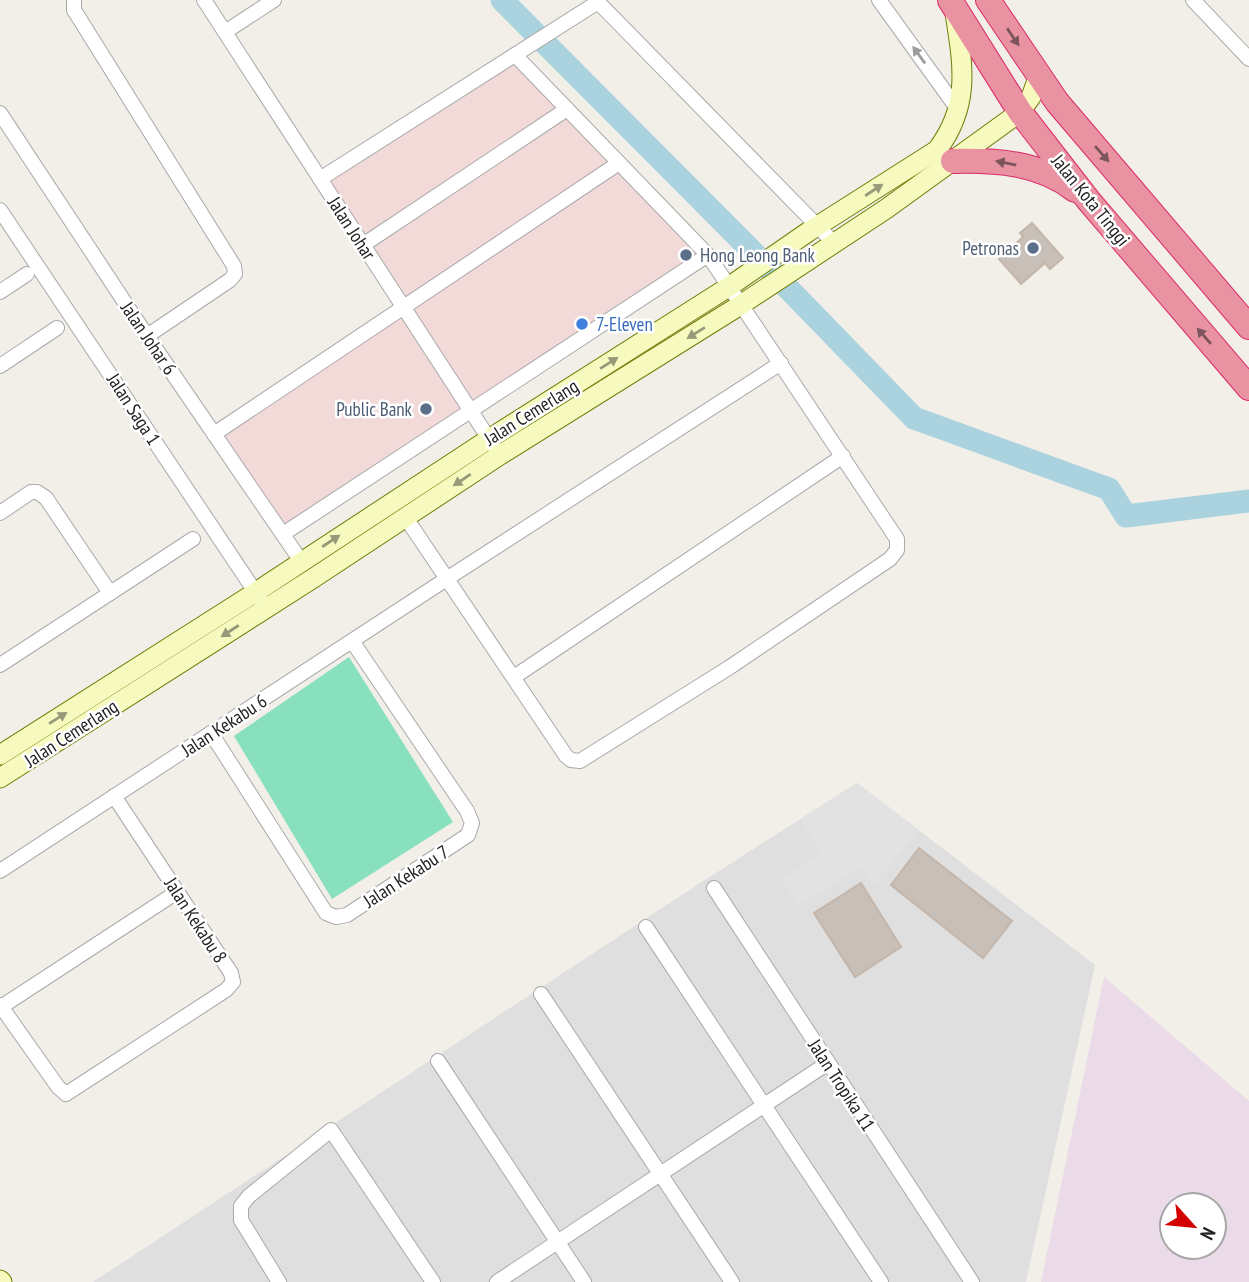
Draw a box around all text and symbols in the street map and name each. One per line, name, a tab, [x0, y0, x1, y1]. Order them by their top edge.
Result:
one-way arrow	[1006, 28, 1019, 47]
one-way arrow	[912, 46, 926, 64]
one-way arrow	[1094, 146, 1109, 163]
street label: Jalan Kota Tinggi	[1046, 148, 1135, 251]
one-way arrow	[995, 157, 1017, 168]
one-way arrow	[864, 184, 884, 197]
street label: Jalan Johar	[322, 191, 382, 265]
place label: Petronas	[962, 236, 1019, 260]
marker: Petronas	[1025, 240, 1041, 256]
place label: Hong Leong Bank	[700, 243, 815, 267]
marker: Hong Leong Bank	[678, 247, 694, 263]
street label: Jalan Johar 6	[115, 296, 182, 379]
place label: 7-Eleven	[596, 312, 653, 336]
marker: 7-Eleven	[574, 316, 590, 332]
one-way arrow	[686, 327, 706, 340]
one-way arrow	[1197, 328, 1212, 345]
one-way arrow	[599, 356, 618, 369]
street label: Jalan Saga 1	[101, 368, 166, 449]
street label: Jalan Cemerlang	[479, 374, 583, 451]
place label: Public Bank	[336, 397, 413, 421]
marker: Public Bank	[418, 401, 434, 417]
one-way arrow	[452, 474, 472, 487]
one-way arrow	[321, 535, 341, 548]
one-way arrow	[221, 624, 240, 637]
street label: Jalan Kekabu 6	[176, 688, 271, 762]
street label: Jalan Cemerlang	[19, 694, 122, 773]
one-way arrow	[48, 712, 67, 725]
street label: Jalan Kekabu 7	[358, 839, 453, 913]
street label: Jalan Kekabu 8	[159, 872, 233, 967]
street label: Jalan Tropika 11	[803, 1034, 881, 1136]
north arrow	[1158, 1191, 1228, 1261]
text: N	[1195, 1224, 1221, 1244]

